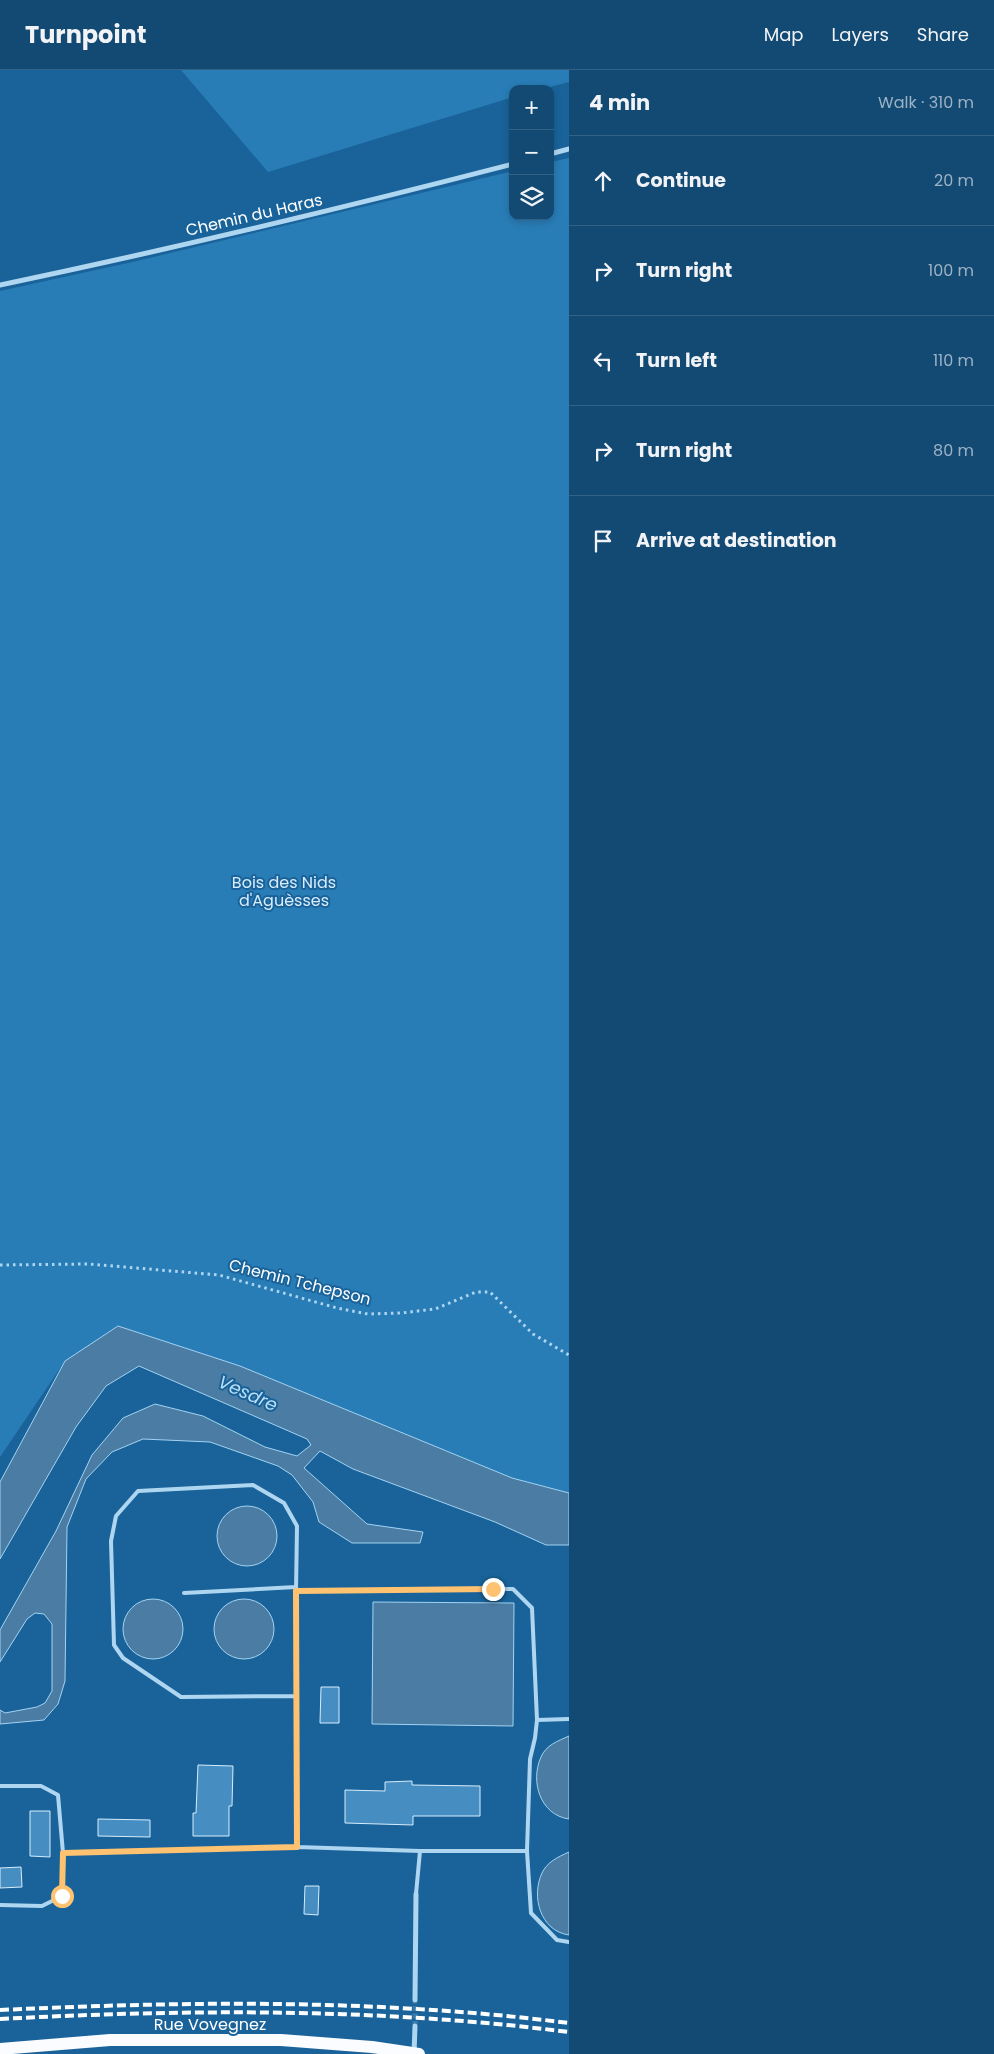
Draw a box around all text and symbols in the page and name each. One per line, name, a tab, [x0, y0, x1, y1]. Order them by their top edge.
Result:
text: Turnpoint	[25, 18, 146, 51]
text: Map	[764, 22, 804, 47]
text: Layers	[832, 22, 889, 47]
text: Share	[917, 22, 969, 47]
map controls	[509, 85, 554, 220]
button: +	[509, 85, 554, 130]
text: 4 min	[589, 88, 650, 117]
text: Walk · 310 m	[878, 91, 974, 114]
button: −	[509, 130, 554, 175]
icon: ahead	[589, 167, 617, 195]
text: Continue	[636, 167, 726, 194]
text: 20 m	[934, 169, 974, 192]
button: layers	[509, 175, 554, 220]
street label: Chemin du Haras	[183, 188, 325, 242]
icon: right	[589, 257, 617, 285]
text: Turn right	[636, 257, 732, 284]
text: 100 m	[928, 259, 974, 282]
icon: left	[589, 347, 617, 375]
text: Turn left	[636, 347, 717, 374]
text: 110 m	[933, 349, 974, 372]
icon: right	[589, 437, 617, 465]
text: Turn right	[636, 437, 732, 464]
text: 80 m	[933, 439, 974, 462]
icon: arrive	[589, 527, 617, 555]
text: Arrive at destination	[636, 527, 837, 554]
park label: Bois des Nids d'Aguèsses	[232, 871, 336, 912]
street label: Chemin Tchepson	[227, 1253, 373, 1311]
water label: Vesdre	[214, 1369, 282, 1417]
route end	[482, 1578, 505, 1601]
route start	[51, 1885, 74, 1908]
street label: Rue Vovegnez	[154, 2013, 266, 2036]

